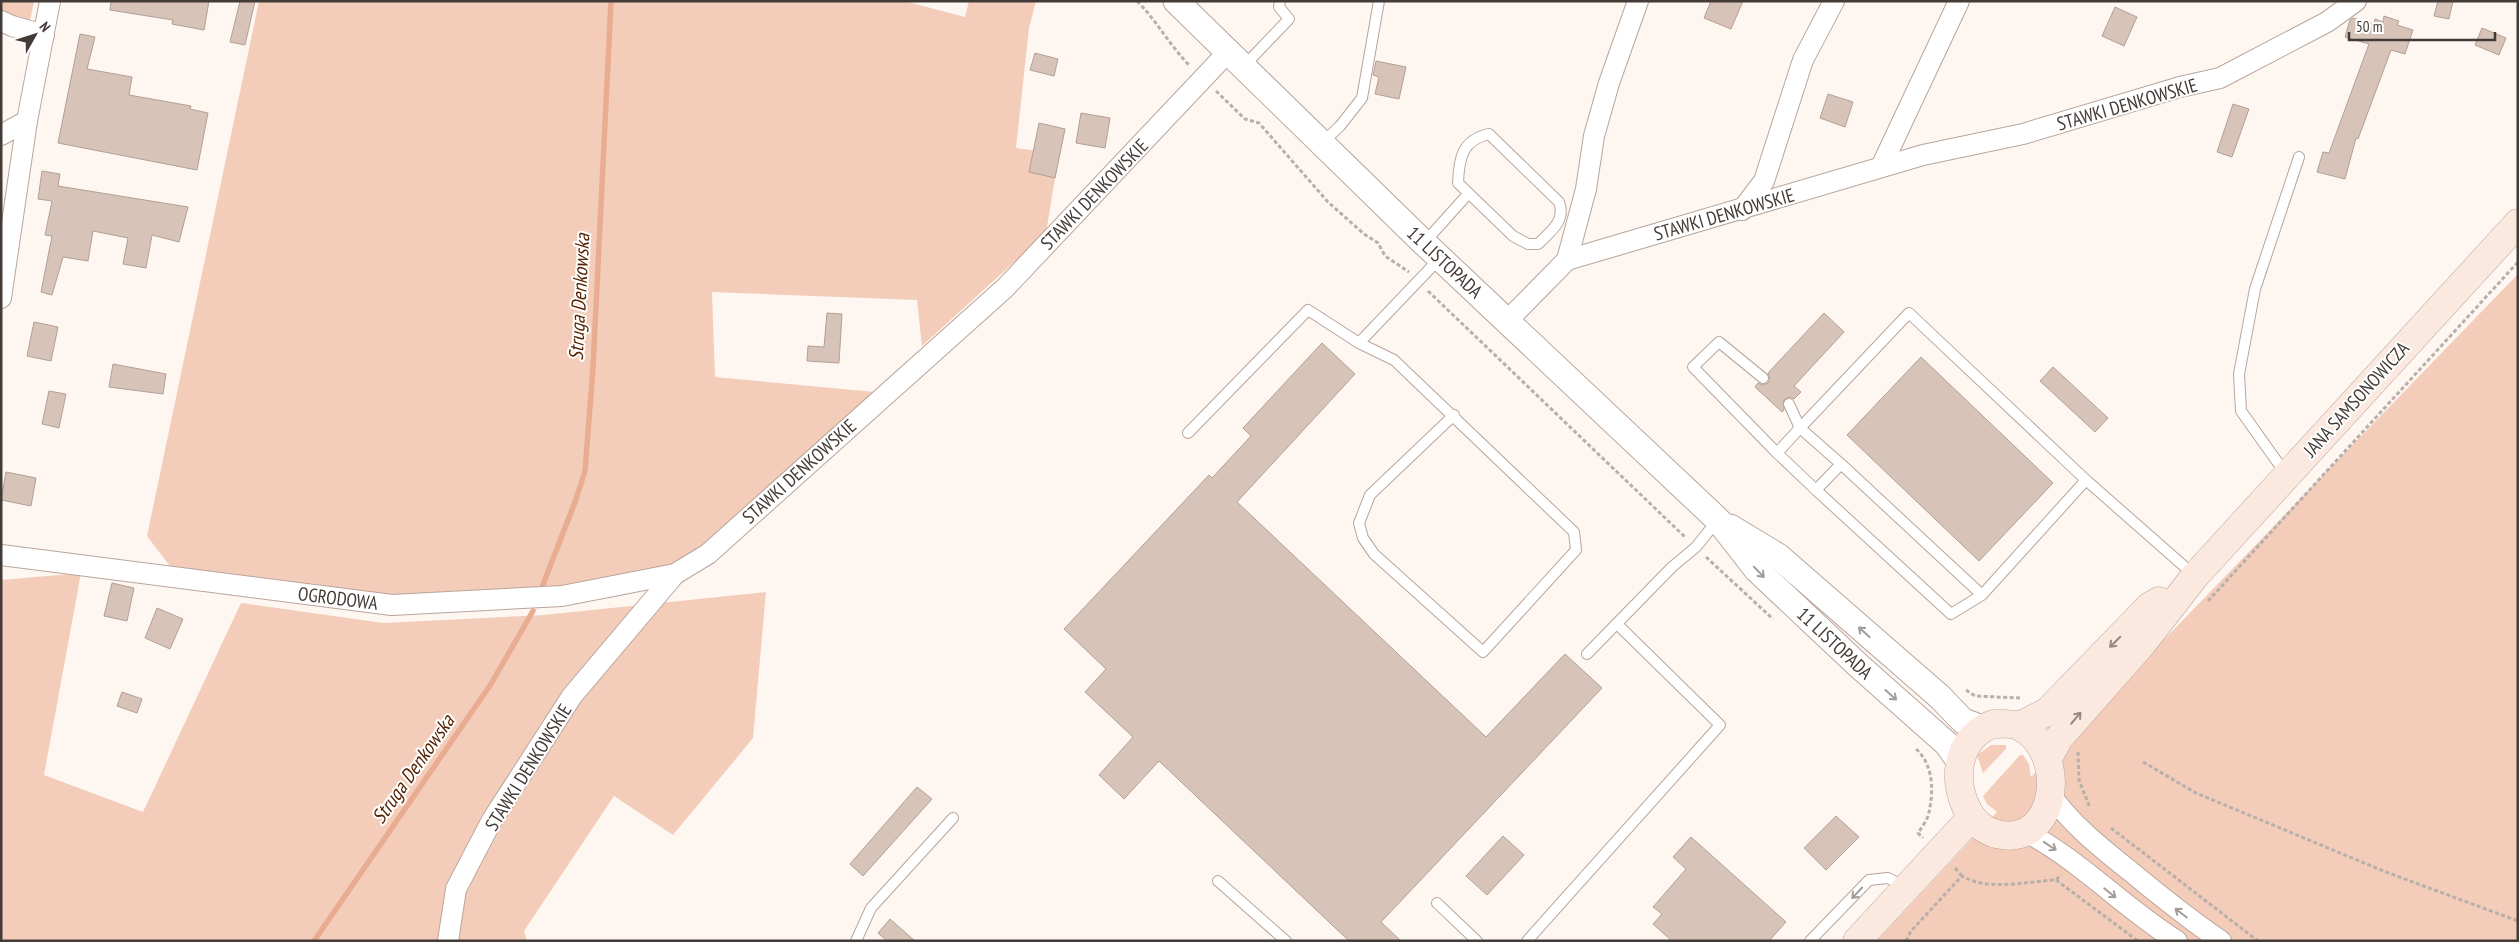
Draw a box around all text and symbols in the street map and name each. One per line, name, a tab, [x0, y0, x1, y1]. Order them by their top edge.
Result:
north arrow	[10, 10, 60, 60]
scale bar	[2349, 10, 2495, 42]
text: 50 m	[2356, 17, 2382, 36]
text: N	[36, 18, 54, 35]
street label: STAWKI DENKOWSKIE	[2054, 72, 2200, 136]
street label: STAWKI DENKOWSKIE	[1035, 134, 1153, 254]
street label: STAWKI DENKOWSKIE	[1651, 182, 1797, 246]
street label: 11 LISTOPADA	[1402, 221, 1488, 303]
water label: Struga Denkowska	[563, 232, 595, 361]
street label: JANA SAMSONOWICZA	[2297, 336, 2414, 462]
street label: STAWKI DENKOWSKIE	[737, 414, 861, 528]
one-way arrow	[1753, 565, 1765, 577]
street label: OGRODOWA	[297, 581, 379, 615]
street label: 11 LISTOPADA	[1792, 602, 1878, 684]
one-way arrow	[1857, 626, 1870, 638]
one-way arrow	[2109, 636, 2121, 648]
one-way arrow	[1884, 689, 1897, 700]
street label: STAWKI DENKOWSKIE	[479, 699, 577, 835]
water label: Struga Denkowska	[366, 709, 461, 828]
one-way arrow	[2070, 712, 2082, 725]
one-way arrow	[2043, 841, 2057, 851]
one-way arrow	[1851, 887, 1863, 900]
one-way arrow	[2103, 888, 2116, 899]
one-way arrow	[2175, 907, 2188, 918]

